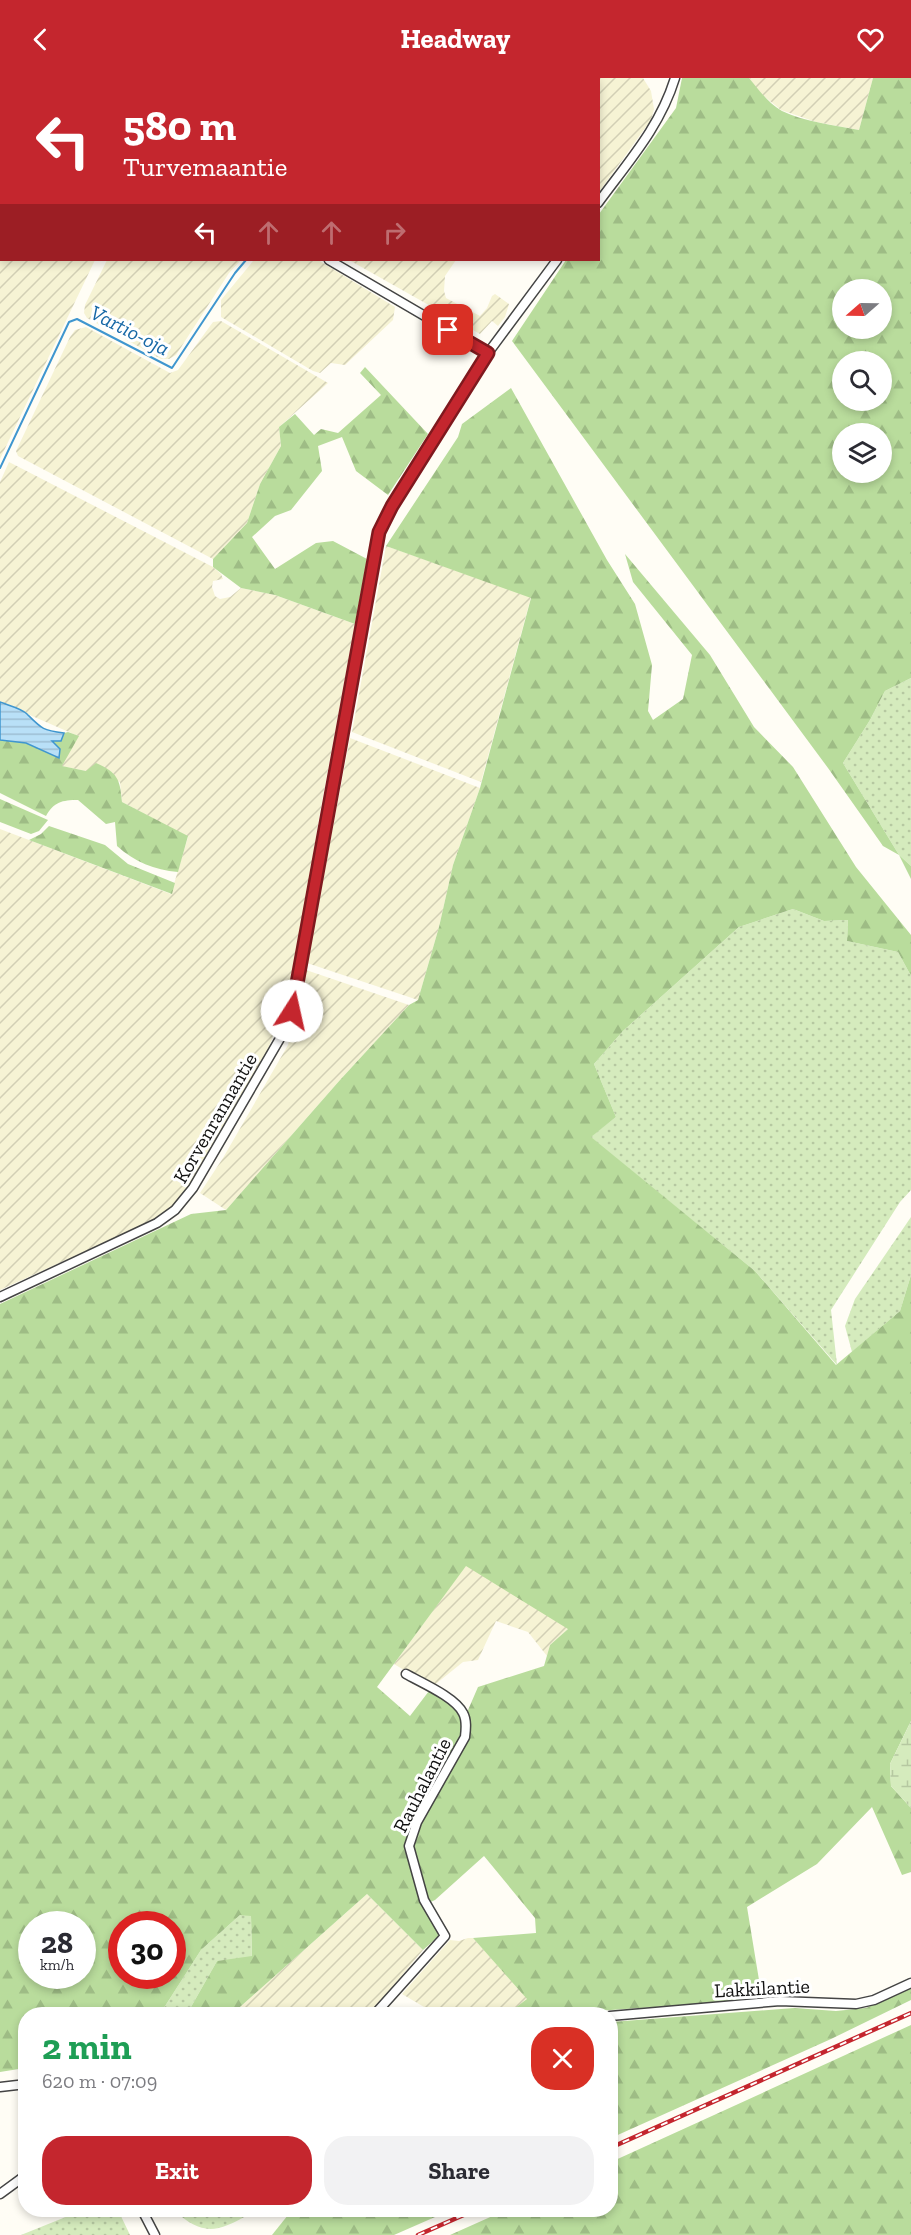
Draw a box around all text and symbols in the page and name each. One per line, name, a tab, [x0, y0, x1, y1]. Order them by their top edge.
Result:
icon: back	[24, 23, 57, 56]
text: Headway	[401, 23, 510, 55]
icon: heart	[854, 23, 887, 56]
text: 580 m	[123, 100, 236, 151]
icon: left	[24, 102, 102, 180]
text: Turvemaantie	[123, 151, 287, 183]
icon: left	[189, 216, 222, 249]
icon: ahead	[252, 216, 285, 249]
icon: ahead	[315, 216, 348, 249]
icon: right	[378, 216, 411, 249]
north arrow	[832, 279, 892, 339]
map controls	[832, 279, 892, 483]
water label: Vartio-oja	[86, 299, 174, 361]
pin	[422, 304, 473, 355]
icon: arrive	[431, 313, 464, 346]
button: search	[832, 351, 892, 411]
button: layers	[832, 423, 892, 483]
position arrow	[260, 979, 324, 1043]
street label: Korvenrannantie	[168, 1049, 262, 1187]
street label: Rauhalantie	[388, 1734, 456, 1836]
speed limit sign: 30	[108, 1911, 186, 1989]
text: 28	[41, 1925, 73, 1961]
text: km/h	[40, 1956, 74, 1974]
street label: Lakkilantie	[714, 1974, 810, 2002]
text: 2 min	[42, 2025, 132, 2068]
button: close	[531, 2027, 594, 2090]
text: 620 m · 07:09	[42, 2069, 157, 2093]
button: Exit	[42, 2136, 312, 2205]
button: Share	[324, 2136, 594, 2205]

